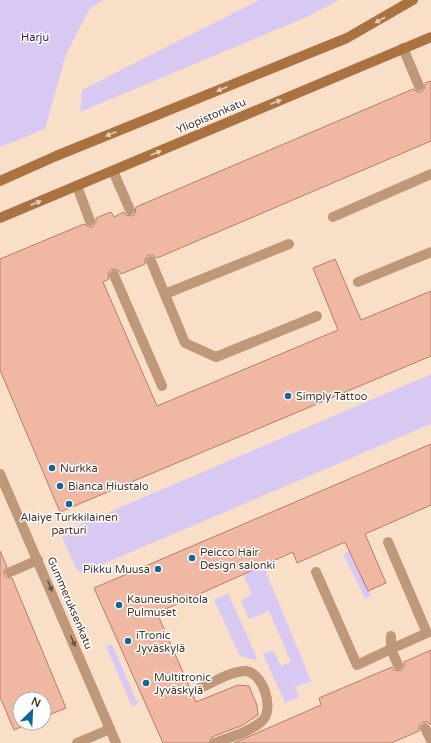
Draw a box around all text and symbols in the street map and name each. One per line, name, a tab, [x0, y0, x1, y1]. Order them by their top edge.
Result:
one-way arrow	[374, 17, 385, 24]
park label: Harju	[21, 31, 49, 44]
one-way arrow	[216, 86, 228, 92]
street label: Yliopistonkatu	[174, 95, 248, 137]
one-way arrow	[270, 99, 281, 105]
one-way arrow	[104, 131, 116, 137]
one-way arrow	[150, 149, 162, 156]
one-way arrow	[30, 199, 42, 206]
place label: Simply Tattoo	[296, 390, 368, 403]
marker: Simply Tattoo	[283, 391, 293, 401]
place label: Nurkka	[60, 462, 98, 475]
marker: Nurkka	[47, 463, 57, 473]
place label: Bianca Hiustalo	[68, 480, 149, 493]
marker: Bianca Hiustalo	[55, 481, 65, 491]
marker: Alaiye Turkkilainen parturi	[64, 499, 74, 509]
place label: Alaiye Turkkilainen parturi	[20, 511, 118, 537]
place label: Peicco Hair Design salonki	[200, 546, 275, 572]
marker: Peicco Hair Design salonki	[187, 553, 197, 563]
street label: Gummeruksenkatu	[45, 555, 95, 651]
place label: Pikku Muusa	[83, 563, 150, 576]
marker: Pikku Muusa	[153, 564, 163, 574]
one-way arrow	[47, 581, 53, 593]
place label: Kauneushoitola Pulmuset	[127, 593, 208, 619]
marker: Kauneushoitola Pulmuset	[114, 600, 124, 610]
place label: iTronic Jyväskylä	[136, 629, 185, 655]
one-way arrow	[70, 635, 76, 646]
marker: iTronic Jyväskylä	[123, 636, 133, 646]
place label: Multitronic Jyväskylä	[154, 671, 211, 697]
marker: Multitronic Jyväskylä	[141, 678, 151, 688]
north arrow	[12, 691, 52, 731]
text: N	[29, 695, 43, 710]

